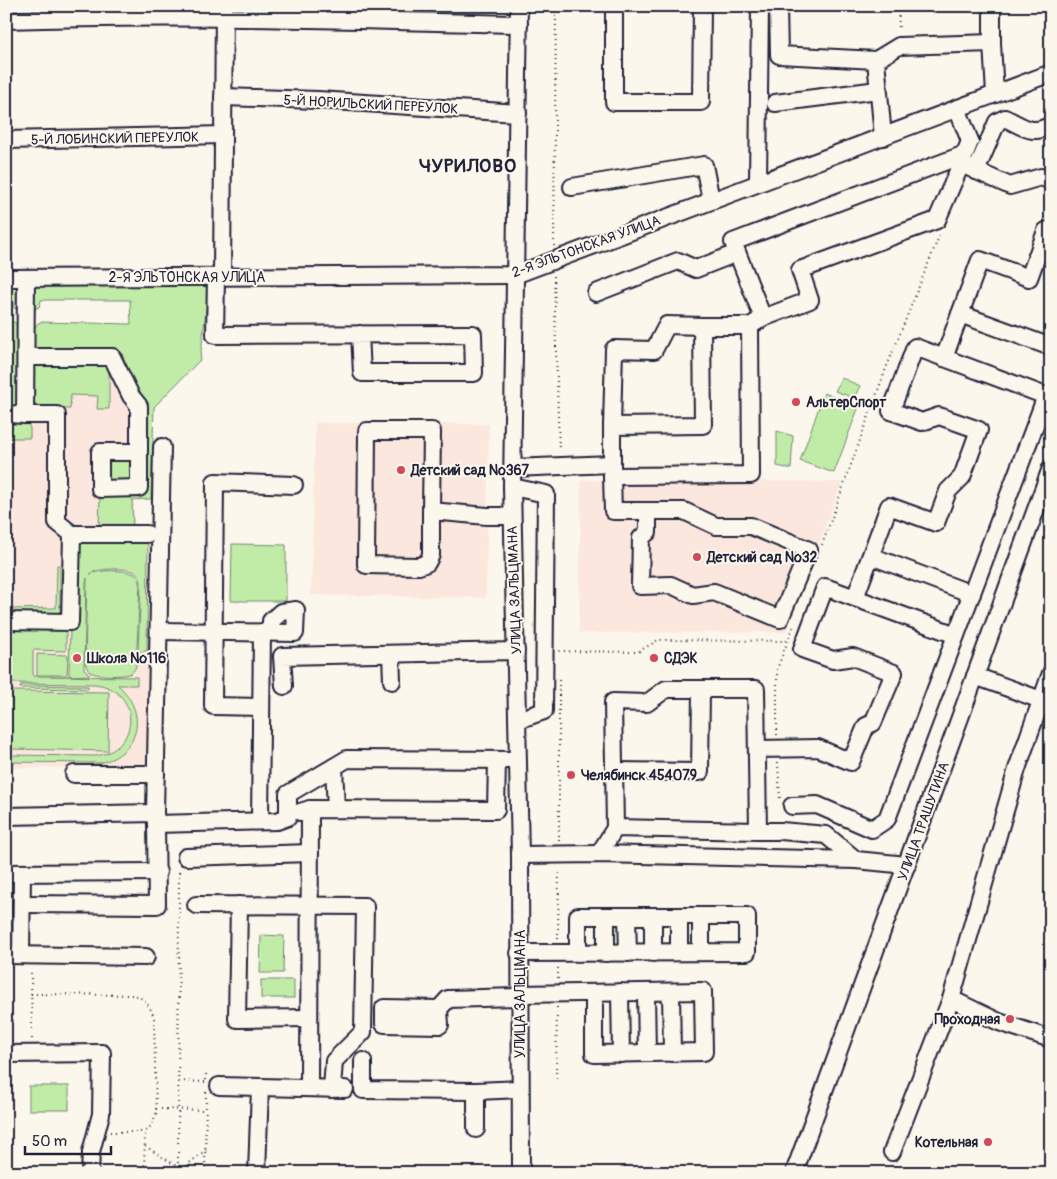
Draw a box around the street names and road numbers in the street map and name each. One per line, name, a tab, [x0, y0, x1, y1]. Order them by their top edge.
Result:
street label: 5-Й НОРИЛЬСКИЙ ПЕРЕУЛОК	[283, 91, 459, 118]
street label: 5-Й ЛОБИНСКИЙ ПЕРЕУЛОК	[31, 129, 199, 148]
street label: 2-Я ЭЛЬТОНСКАЯ УЛИЦА	[510, 212, 663, 281]
street label: 2-Я ЭЛЬТОНСКАЯ УЛИЦА	[109, 269, 265, 286]
street label: УЛИЦА ЗАЛЬЦМАНА	[504, 525, 525, 655]
street label: УЛИЦА ТРАШУТИНА	[894, 760, 953, 883]
street label: УЛИЦА ЗАЛЬЦМАНА	[512, 930, 529, 1058]

